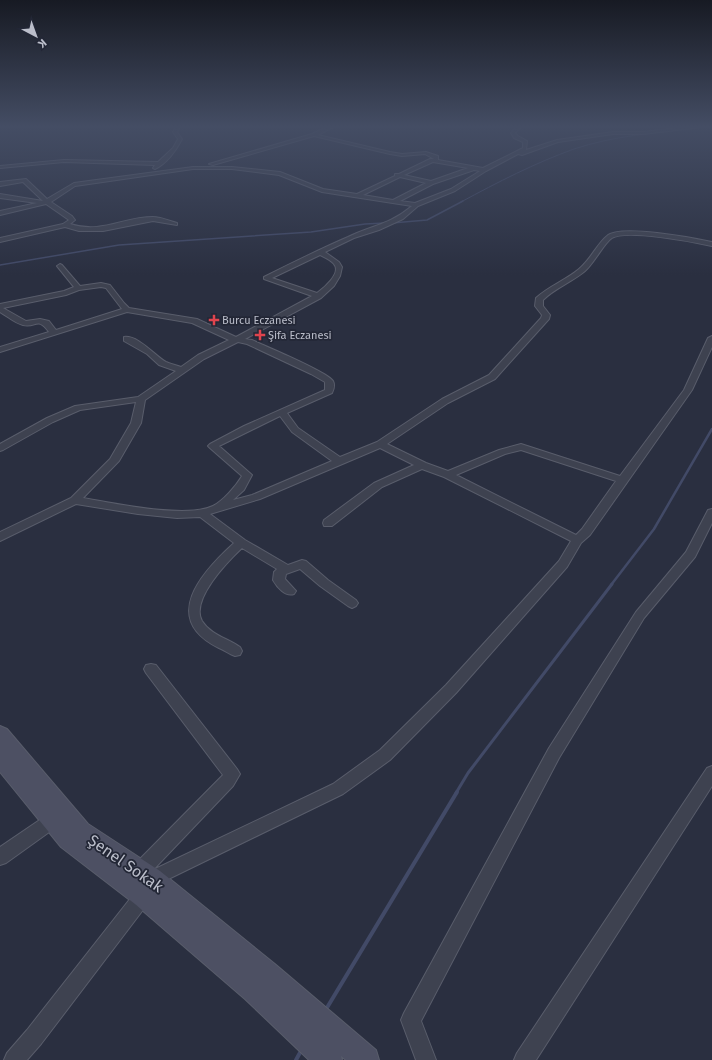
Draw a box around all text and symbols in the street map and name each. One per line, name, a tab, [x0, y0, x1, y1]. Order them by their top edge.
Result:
north arrow	[16, 16, 56, 56]
text: K	[35, 36, 49, 51]
place label: Burcu Eczanesi	[222, 314, 296, 327]
marker: Burcu Eczanesi	[209, 315, 219, 325]
place label: Şifa Eczanesi	[268, 329, 332, 342]
marker: Şifa Eczanesi	[255, 330, 265, 340]
street label: Şenel Sokak	[84, 831, 168, 898]

